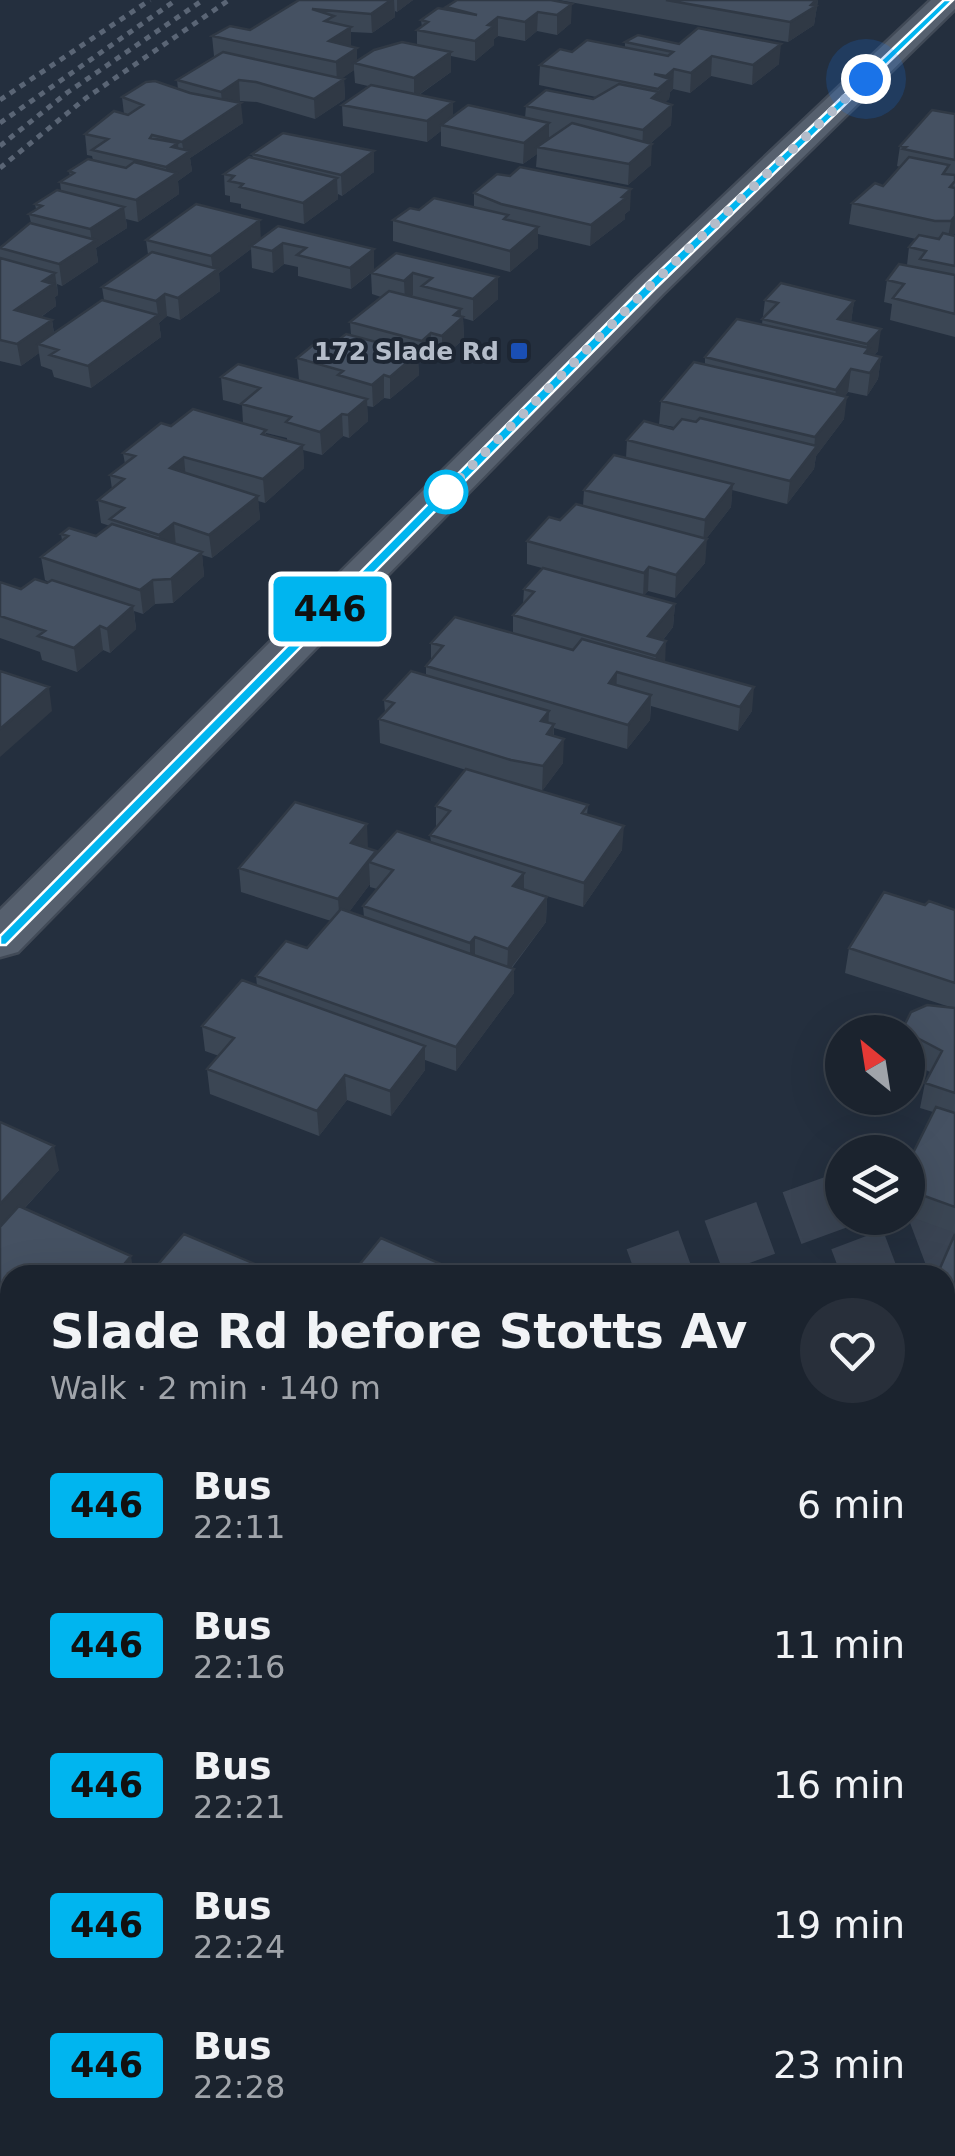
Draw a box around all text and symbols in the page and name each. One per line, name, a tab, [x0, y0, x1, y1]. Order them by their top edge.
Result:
your location	[841, 54, 891, 104]
place label: 172 Slade Rd	[314, 337, 499, 366]
marker: 172 Slade Rd	[508, 340, 530, 362]
unlabelled marker	[425, 471, 467, 513]
line badge: 446	[272, 576, 388, 642]
text: 446	[293, 589, 367, 629]
north arrow	[825, 1015, 925, 1115]
map controls	[825, 1015, 925, 1235]
button: layers	[825, 1135, 925, 1235]
button: heart	[800, 1298, 905, 1403]
text: Slade Rd before Stotts Av	[50, 1303, 747, 1359]
text: Walk · 2 min · 140 m	[50, 1369, 381, 1407]
text: Bus	[193, 1464, 272, 1508]
text: 6 min	[797, 1483, 905, 1527]
text: 446	[70, 1485, 143, 1525]
text: 22:11	[193, 1508, 285, 1546]
text: Bus	[193, 1604, 272, 1648]
text: 11 min	[773, 1623, 905, 1667]
text: 446	[70, 1625, 143, 1665]
text: 22:16	[193, 1648, 285, 1686]
text: Bus	[193, 1744, 272, 1788]
text: 16 min	[773, 1763, 905, 1807]
text: 446	[70, 1765, 143, 1805]
text: 22:21	[193, 1788, 285, 1826]
text: Bus	[193, 1884, 272, 1928]
text: 19 min	[773, 1903, 905, 1947]
text: 446	[70, 1905, 143, 1945]
text: 22:24	[193, 1928, 285, 1966]
text: Bus	[193, 2024, 272, 2068]
text: 23 min	[773, 2043, 905, 2087]
text: 446	[70, 2045, 143, 2085]
text: 22:28	[193, 2068, 285, 2106]

